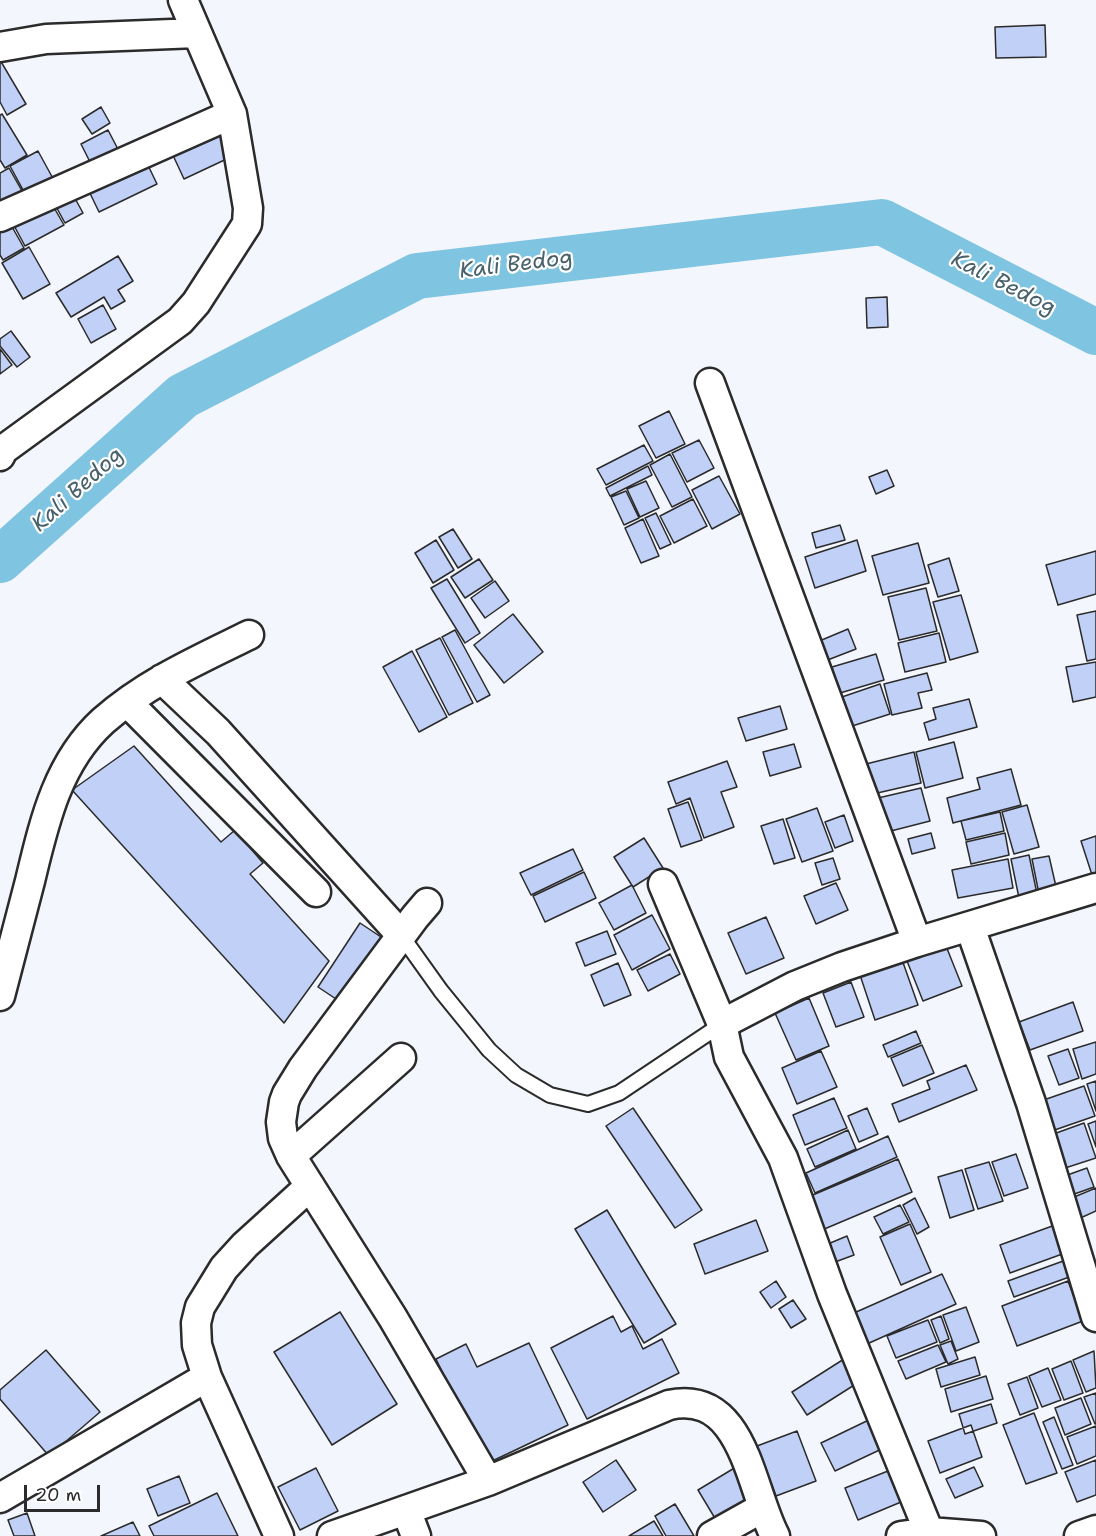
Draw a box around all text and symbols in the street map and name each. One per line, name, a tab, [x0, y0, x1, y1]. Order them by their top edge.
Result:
water label: Kali Bedog	[458, 245, 574, 285]
water label: Kali Bedog	[946, 246, 1060, 322]
water label: Kali Bedog	[27, 442, 129, 538]
scale bar	[27, 1473, 104, 1511]
text: 20 m	[35, 1483, 81, 1507]

